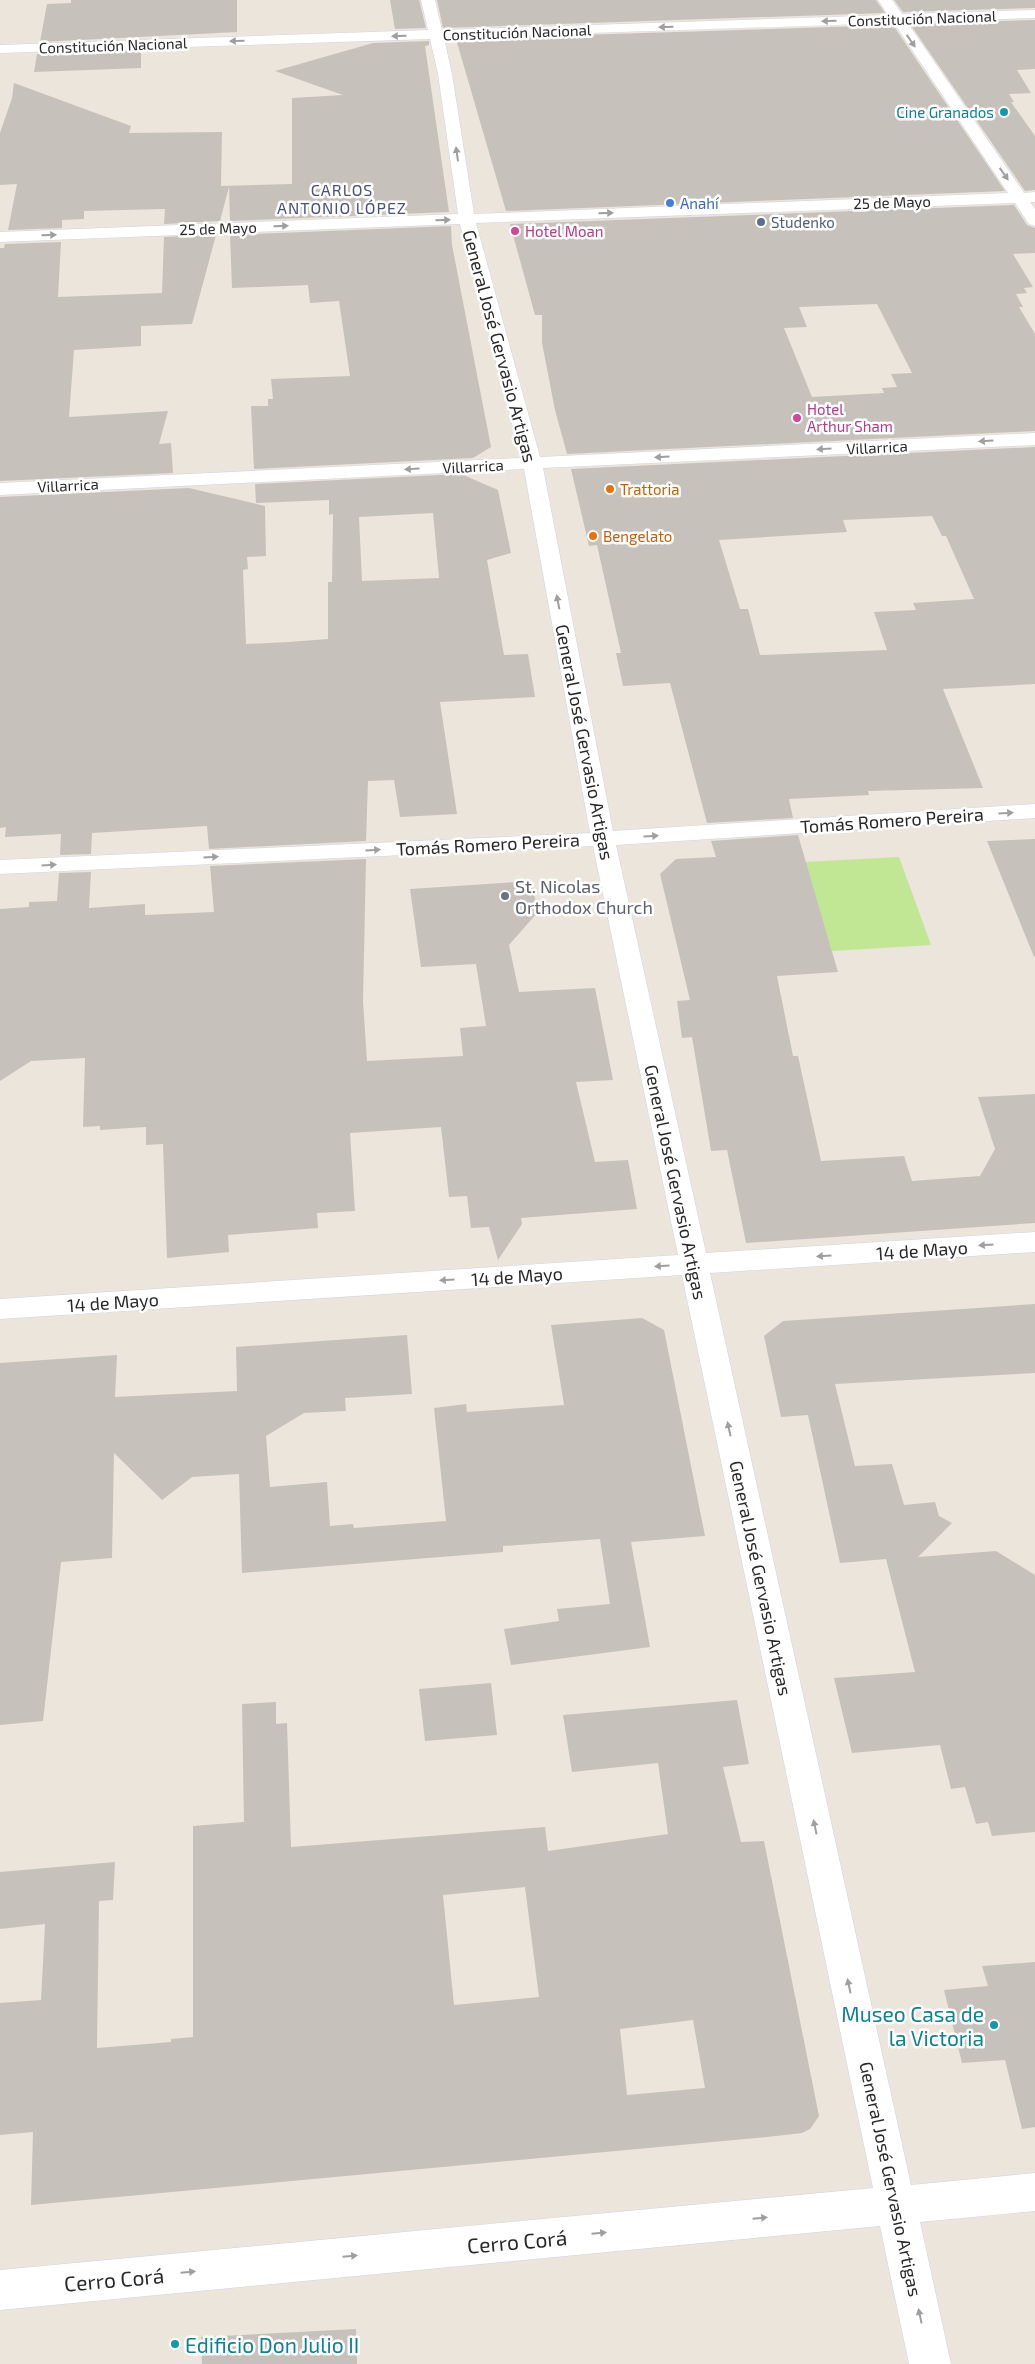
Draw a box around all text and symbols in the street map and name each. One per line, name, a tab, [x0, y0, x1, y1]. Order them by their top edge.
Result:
street label: Constitución Nacional	[847, 6, 997, 30]
one-way arrow	[821, 17, 837, 25]
street label: Constitución Nacional	[442, 20, 592, 44]
one-way arrow	[658, 23, 674, 31]
one-way arrow	[391, 32, 407, 40]
street label: Constitución Nacional	[38, 33, 188, 57]
one-way arrow	[906, 34, 916, 48]
one-way arrow	[228, 37, 244, 45]
place label: Cine Granados	[896, 103, 994, 121]
marker: Cine Granados	[998, 106, 1010, 118]
one-way arrow	[453, 145, 461, 161]
one-way arrow	[999, 167, 1009, 181]
district label: CARLOS ANTONIO LÓPEZ	[277, 180, 407, 217]
street label: 25 de Mayo	[853, 192, 931, 212]
place label: Anahí	[680, 194, 720, 212]
marker: Anahí	[664, 197, 676, 209]
one-way arrow	[598, 209, 614, 217]
place label: Studenko	[771, 213, 835, 231]
one-way arrow	[436, 215, 452, 223]
marker: Studenko	[755, 216, 767, 228]
street label: 25 de Mayo	[179, 218, 257, 238]
one-way arrow	[273, 222, 289, 230]
place label: Hotel Moan	[525, 222, 603, 240]
marker: Hotel Moan	[509, 225, 521, 237]
street label: General José Gervasio Artigas	[458, 227, 542, 465]
one-way arrow	[41, 231, 57, 239]
place label: Hotel Arthur Sham	[807, 400, 893, 435]
marker: Hotel Arthur Sham	[791, 412, 803, 424]
street label: Villarrica	[846, 436, 908, 458]
one-way arrow	[978, 438, 994, 446]
one-way arrow	[816, 446, 832, 454]
one-way arrow	[653, 453, 669, 461]
street label: Villarrica	[442, 455, 504, 477]
one-way arrow	[404, 465, 420, 473]
street label: Villarrica	[37, 474, 99, 496]
place label: Trattoria	[620, 480, 680, 498]
marker: Trattoria	[604, 483, 616, 495]
place label: Bengelato	[603, 527, 672, 545]
marker: Bengelato	[587, 530, 599, 542]
one-way arrow	[554, 593, 562, 609]
street label: General José Gervasio Artigas	[551, 622, 619, 862]
street label: Tomás Romero Pereira	[800, 803, 984, 837]
one-way arrow	[998, 809, 1014, 817]
street label: Tomás Romero Pereira	[396, 828, 580, 860]
one-way arrow	[644, 831, 660, 839]
one-way arrow	[366, 845, 382, 853]
one-way arrow	[203, 853, 219, 861]
one-way arrow	[41, 861, 57, 869]
place label: St. Nicolas Orthodox Church	[515, 875, 653, 918]
marker: St. Nicolas Orthodox Church	[499, 890, 511, 902]
street label: General José Gervasio Artigas	[640, 1063, 712, 1301]
street label: 14 de Mayo	[876, 1236, 968, 1264]
one-way arrow	[978, 1242, 994, 1250]
one-way arrow	[816, 1252, 832, 1260]
street label: 14 de Mayo	[471, 1262, 563, 1290]
one-way arrow	[654, 1263, 670, 1271]
one-way arrow	[439, 1277, 455, 1285]
street label: 14 de Mayo	[67, 1288, 159, 1316]
one-way arrow	[725, 1421, 733, 1437]
street label: General José Gervasio Artigas	[725, 1459, 797, 1697]
one-way arrow	[811, 1820, 819, 1835]
one-way arrow	[845, 1979, 853, 1994]
place label: Museo Casa de la Victoria	[841, 2001, 984, 2050]
marker: Museo Casa de la Victoria	[988, 2019, 1000, 2031]
street label: General José Gervasio Artigas	[855, 2060, 927, 2298]
one-way arrow	[753, 2214, 769, 2222]
street label: Cerro Corá	[466, 2224, 568, 2258]
one-way arrow	[591, 2229, 607, 2237]
one-way arrow	[342, 2252, 358, 2260]
street label: Cerro Corá	[63, 2262, 165, 2296]
one-way arrow	[180, 2268, 196, 2276]
one-way arrow	[916, 2309, 924, 2324]
place label: Edificio Don Julio II	[185, 2332, 359, 2357]
marker: Edificio Don Julio II	[169, 2338, 181, 2350]

